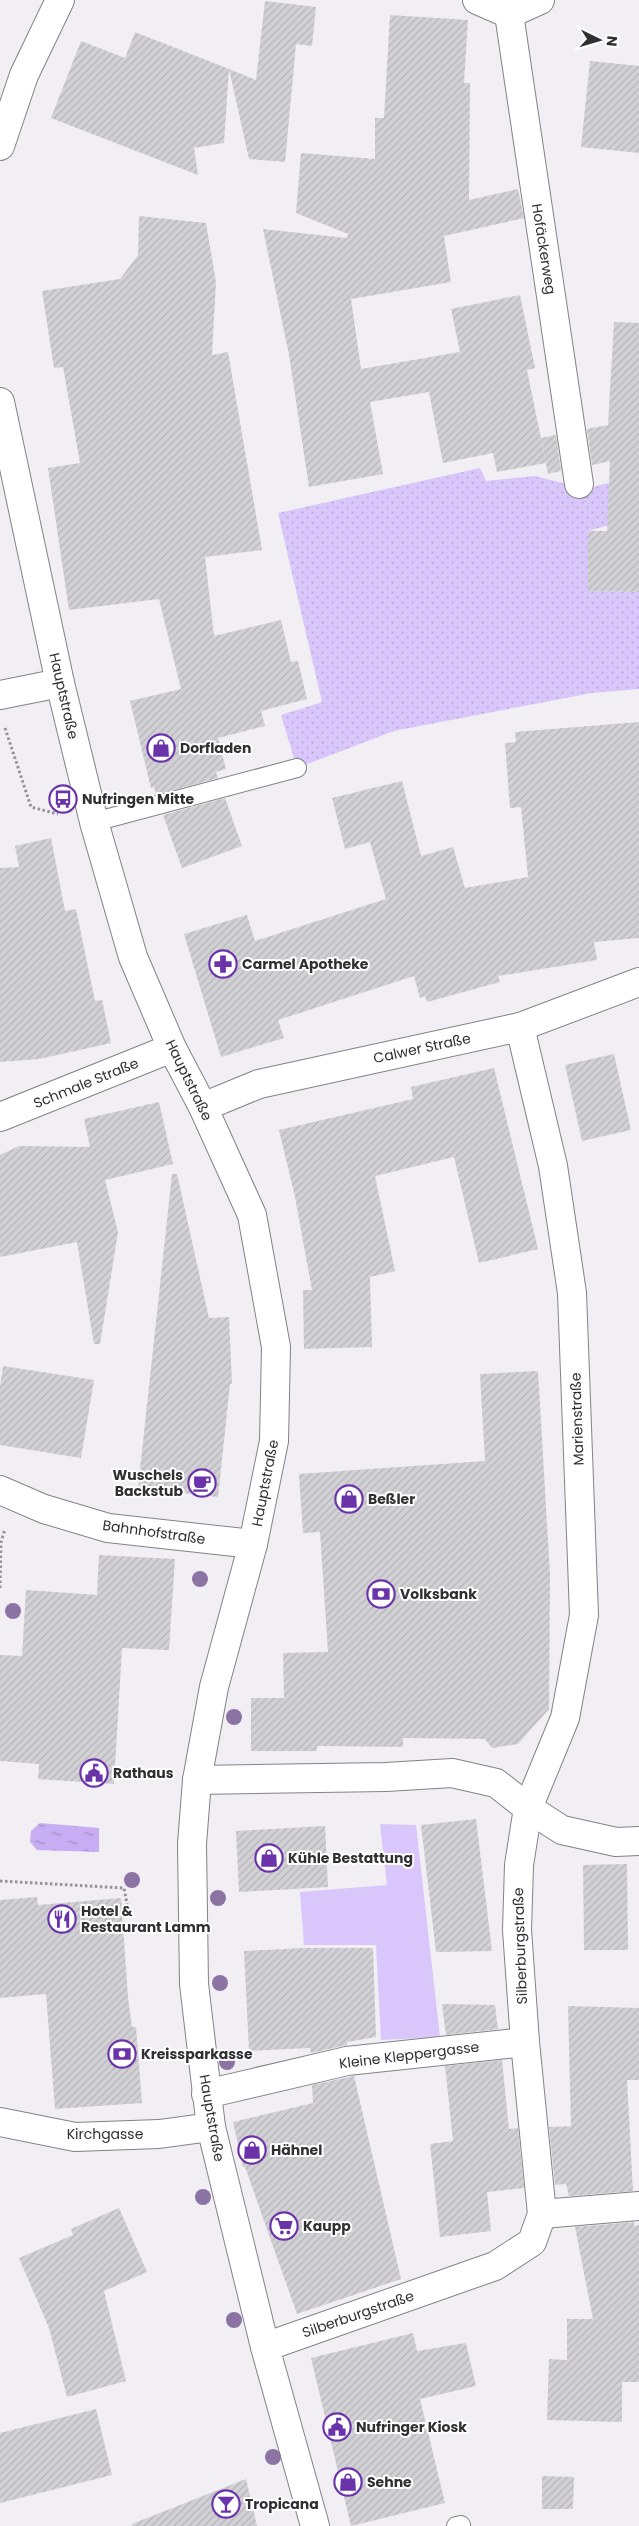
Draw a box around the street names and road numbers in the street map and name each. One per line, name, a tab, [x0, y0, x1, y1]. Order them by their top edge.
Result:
street label: Hofäckerweg	[527, 202, 561, 296]
street label: Hauptstraße	[44, 651, 84, 741]
street label: Calwer Straße	[371, 1028, 473, 1068]
street label: Hauptstraße	[161, 1036, 217, 1124]
street label: Schmale Straße	[30, 1053, 142, 1113]
street label: Marienstraße	[565, 1372, 589, 1466]
street label: Hauptstraße	[247, 1438, 283, 1528]
street label: Bahnhofstraße	[101, 1515, 207, 1549]
street label: Silberburgstraße	[508, 1887, 532, 2005]
street label: Kleine Kleppergasse	[338, 2036, 480, 2074]
street label: Hauptstraße	[195, 2073, 230, 2163]
street label: Kirchgasse	[67, 2124, 144, 2144]
street label: Silberburgstraße	[299, 2285, 417, 2342]

